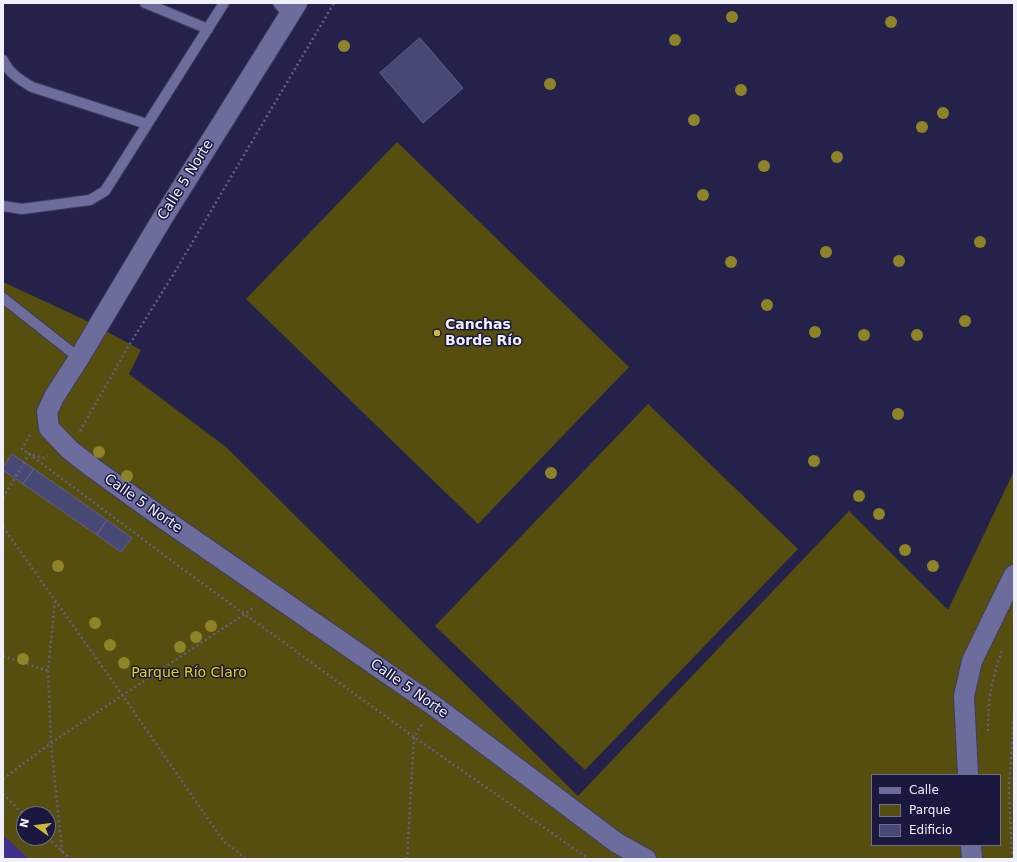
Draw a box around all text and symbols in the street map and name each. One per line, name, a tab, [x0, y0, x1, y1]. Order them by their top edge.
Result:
street label: Calle 5 Norte	[155, 137, 217, 223]
place label: Canchas Borde Río	[445, 317, 522, 350]
marker: Canchas Borde Río	[432, 328, 442, 338]
street label: Calle 5 Norte	[101, 471, 185, 537]
street label: Calle 5 Norte	[367, 656, 451, 722]
park label: Parque Río Claro	[131, 665, 247, 681]
legend	[871, 774, 1001, 846]
text: Calle	[909, 783, 939, 797]
text: Parque	[909, 803, 950, 817]
north arrow	[16, 806, 56, 846]
text: N	[17, 817, 32, 829]
text: Edificio	[909, 823, 952, 837]

